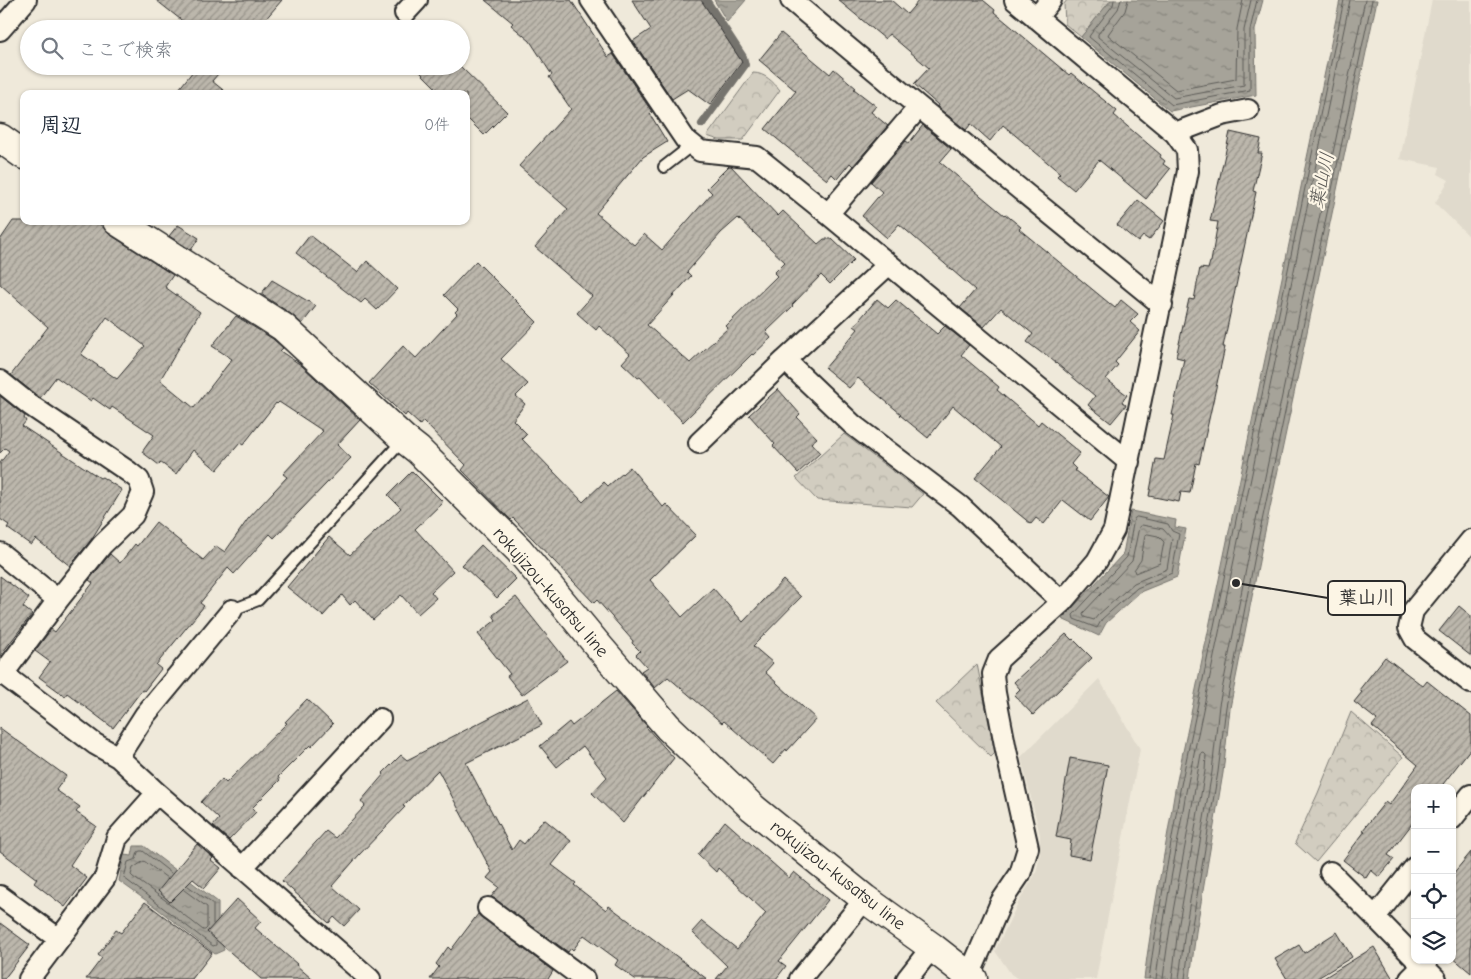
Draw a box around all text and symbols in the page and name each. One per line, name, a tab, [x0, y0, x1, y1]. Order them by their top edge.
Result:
search box	[20, 20, 470, 75]
icon: search	[38, 34, 66, 62]
text: ここで検索	[78, 39, 173, 61]
text: 周辺	[40, 113, 82, 137]
text: 0件	[424, 116, 450, 134]
water label: 葉山川	[1305, 150, 1339, 210]
street label: rokujizou-kusatsu line	[488, 523, 613, 662]
callout: 葉山川	[1328, 581, 1405, 615]
text: 葉山川	[1338, 587, 1396, 609]
map controls	[1411, 784, 1456, 964]
button: +	[1411, 784, 1456, 829]
street label: rokujizou-kusatsu line	[766, 816, 909, 935]
button: −	[1411, 829, 1456, 874]
button: locate	[1411, 874, 1456, 919]
button: layers	[1411, 919, 1456, 964]

